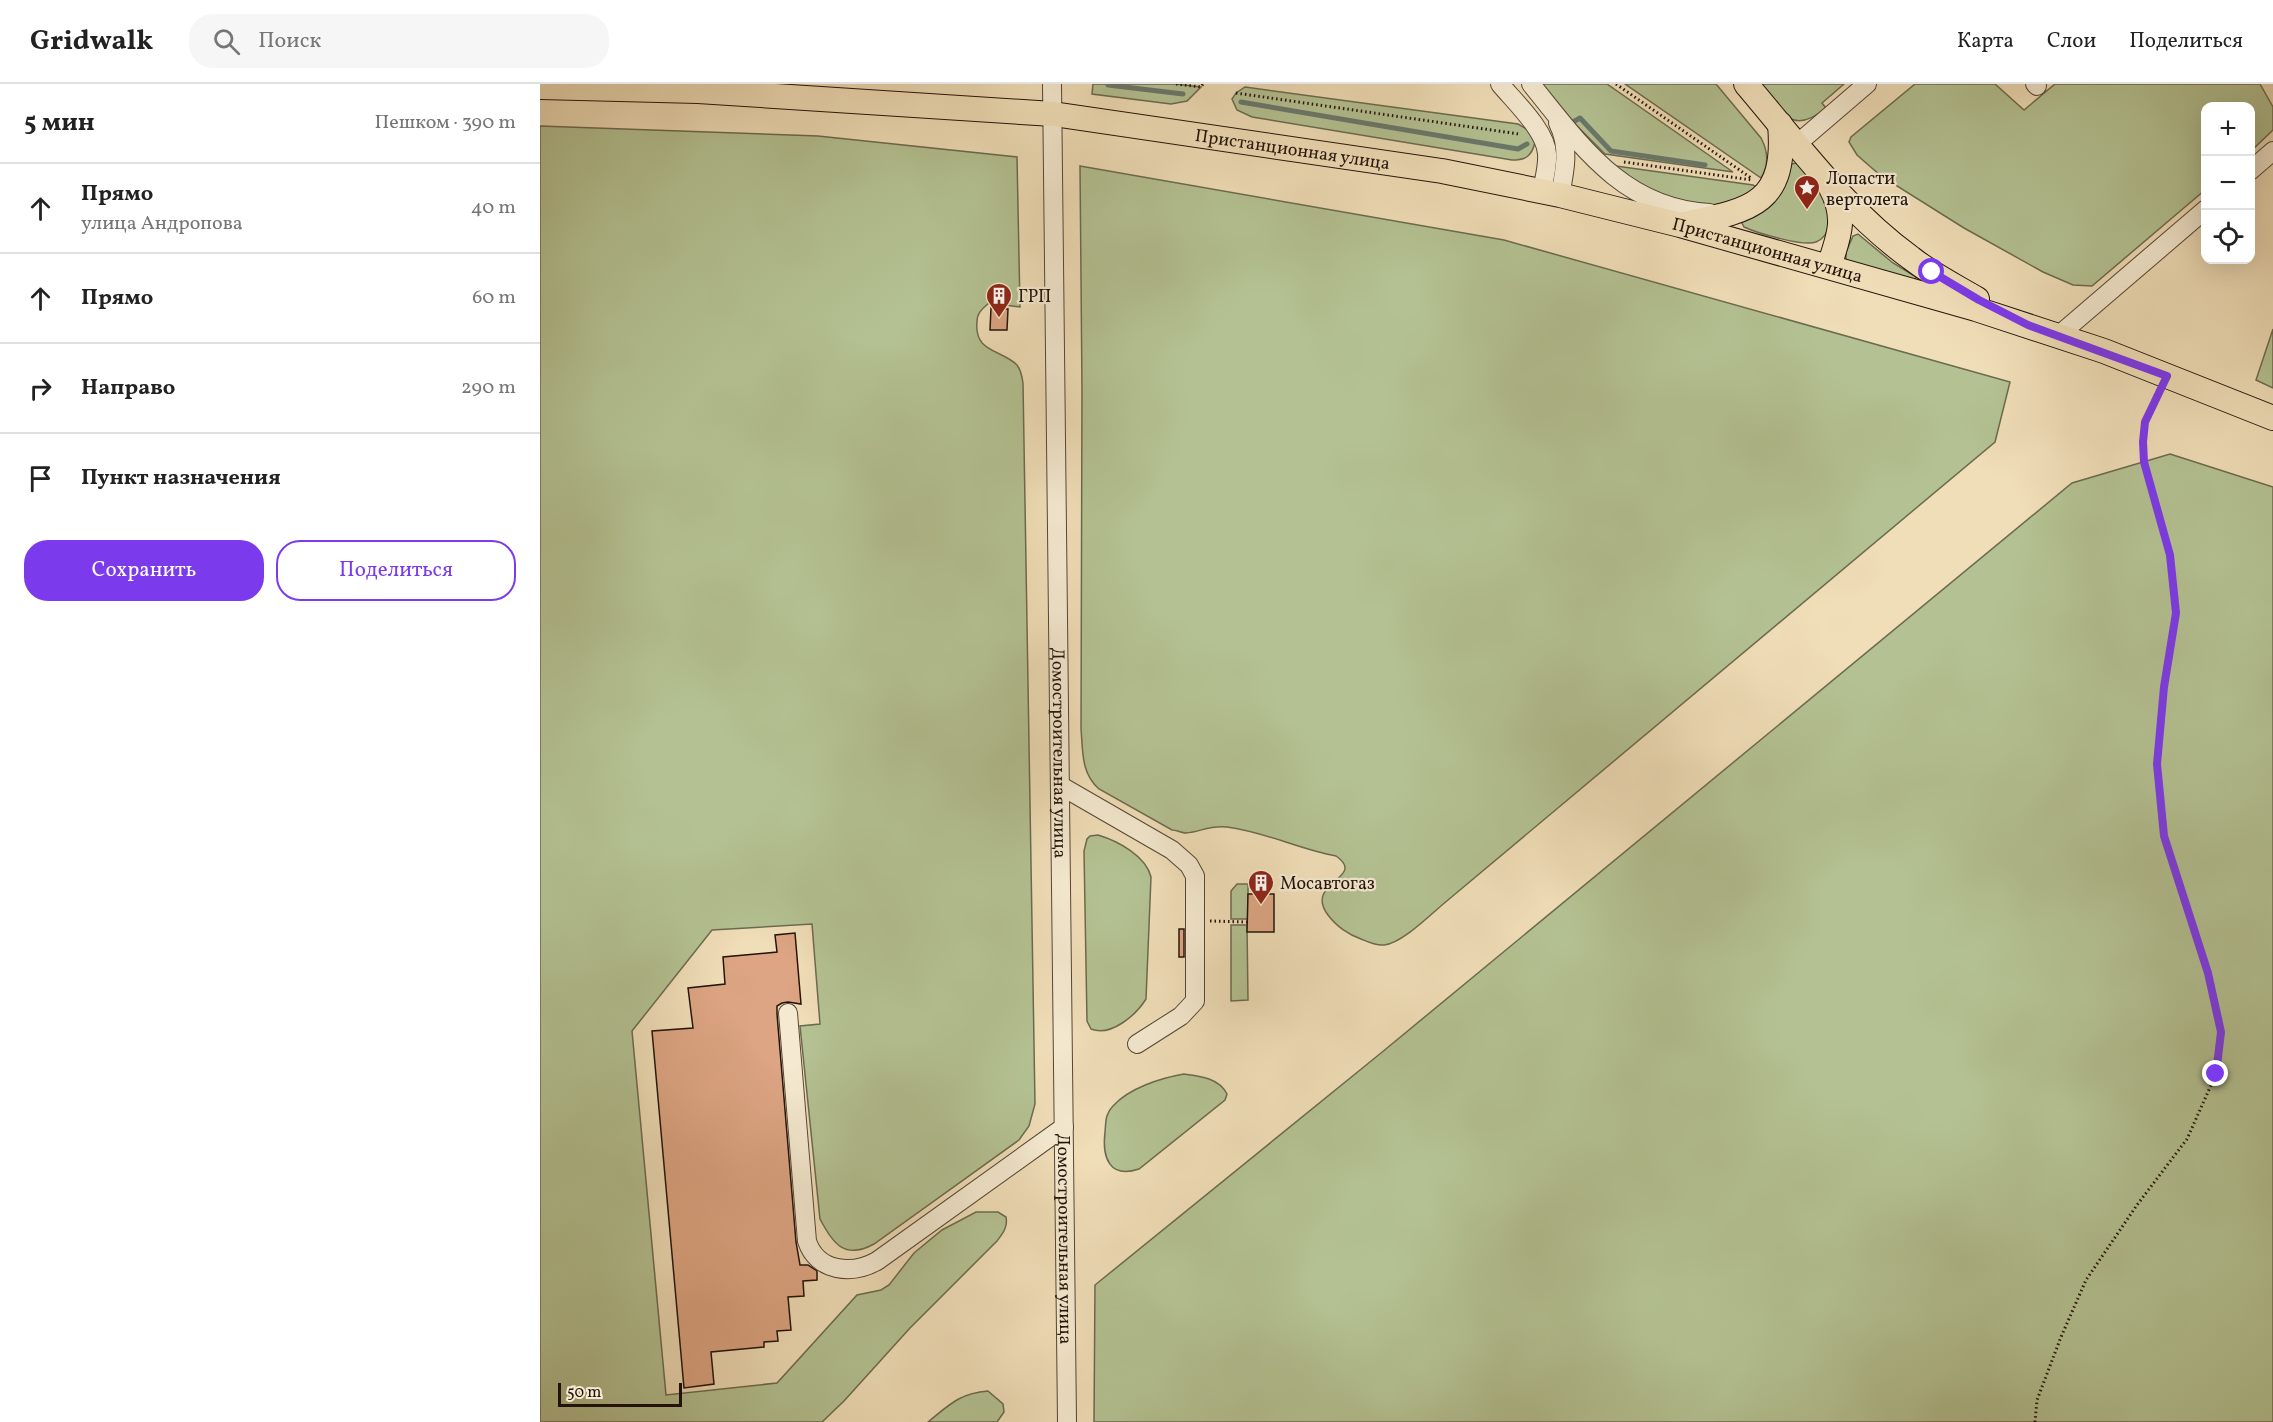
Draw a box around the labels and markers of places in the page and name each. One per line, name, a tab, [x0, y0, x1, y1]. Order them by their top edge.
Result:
place label: Лопасти вертолета	[1826, 167, 1909, 213]
place icon: Лопасти вертолета	[1792, 173, 1822, 211]
building icon: ГРП	[984, 281, 1014, 319]
place label: ГРП	[1018, 285, 1051, 310]
building icon: Мосавтогаз	[1246, 868, 1276, 906]
place label: Мосавтогаз	[1280, 872, 1375, 897]

